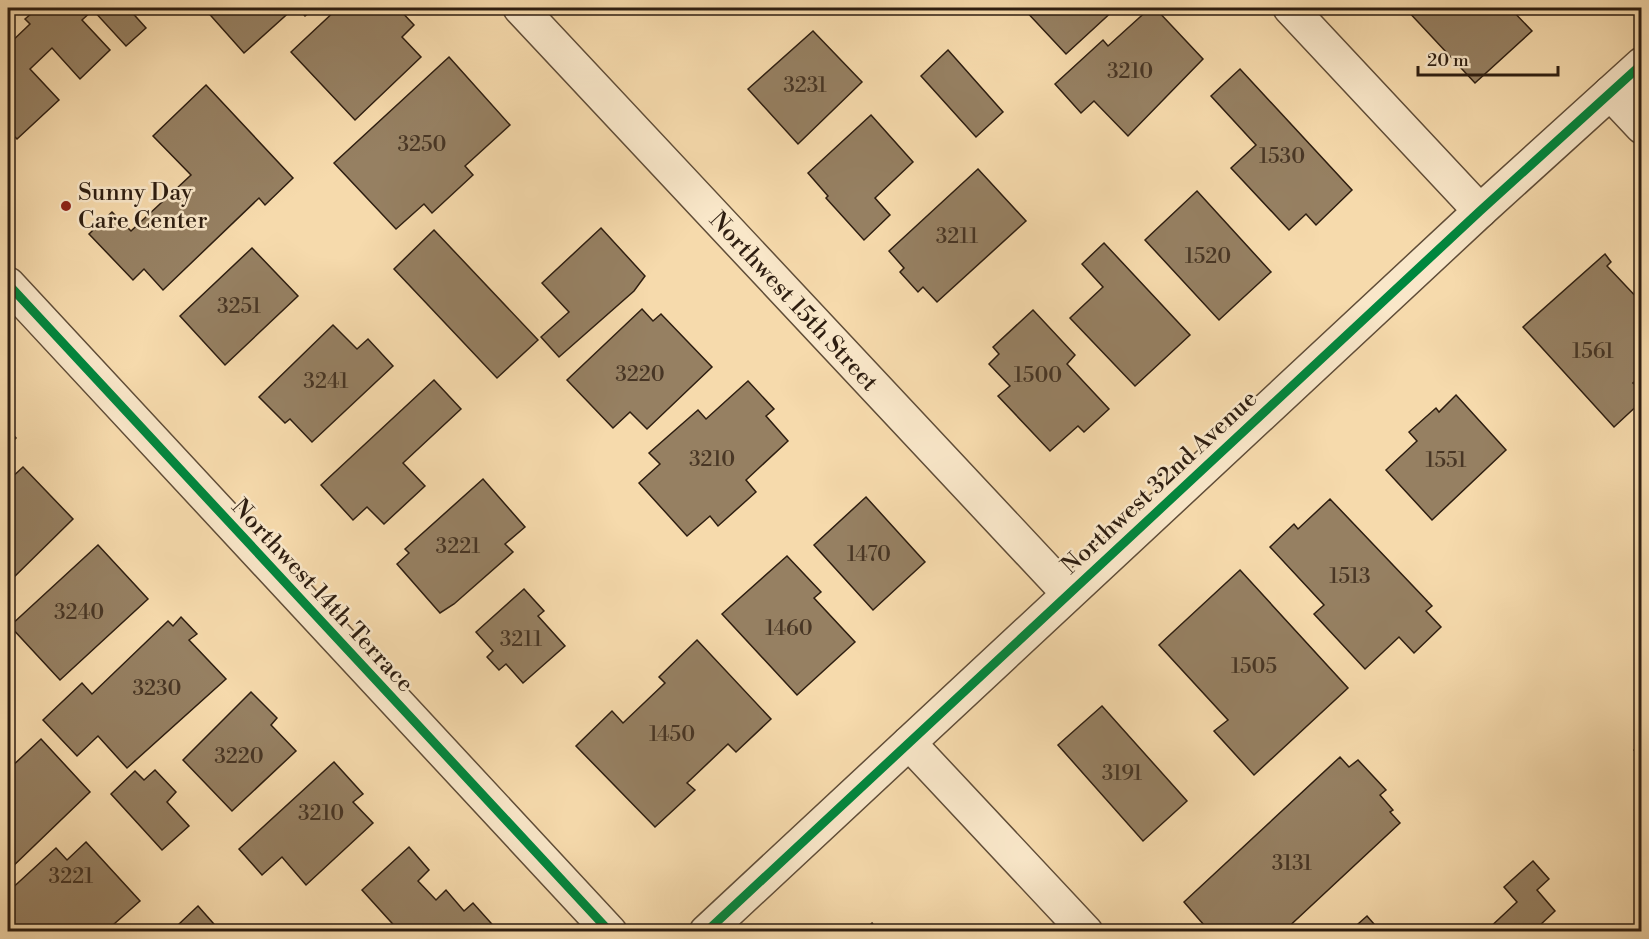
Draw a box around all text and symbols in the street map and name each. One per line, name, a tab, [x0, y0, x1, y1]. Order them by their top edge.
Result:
scale bar	[1418, 39, 1558, 77]
text: 20 m	[1427, 49, 1469, 72]
house number: 3210	[1107, 59, 1153, 85]
house number: 3231	[783, 73, 827, 99]
house number: 3250	[397, 132, 447, 158]
house number: 1530	[1259, 144, 1305, 170]
place label: Sunny Day Care Center	[78, 178, 208, 236]
marker: Sunny Day Care Center	[59, 199, 73, 213]
street label: Northwest 15th Street	[702, 206, 885, 398]
house number: 3211	[936, 224, 978, 250]
house number: 1520	[1185, 244, 1231, 270]
house number: 3251	[217, 294, 261, 320]
house number: 1561	[1572, 339, 1614, 365]
house number: 3220	[615, 362, 665, 388]
house number: 1500	[1014, 363, 1062, 389]
house number: 3241	[303, 369, 349, 395]
street label: Northwest 32nd Avenue	[1056, 384, 1264, 581]
house number: 3210	[689, 447, 735, 473]
house number: 1551	[1425, 448, 1467, 474]
street label: Northwest 14th Terrace	[225, 493, 420, 699]
house number: 3221	[436, 534, 480, 560]
house number: 1470	[847, 542, 891, 568]
house number: 1513	[1329, 564, 1371, 590]
house number: 3240	[54, 600, 104, 626]
house number: 1460	[765, 616, 813, 642]
house number: 3211	[500, 627, 542, 653]
house number: 1505	[1231, 654, 1277, 680]
house number: 3230	[132, 676, 182, 702]
house number: 1450	[649, 722, 695, 748]
house number: 3220	[214, 744, 264, 770]
house number: 3191	[1102, 761, 1142, 787]
house number: 3210	[298, 801, 344, 827]
house number: 3131	[1272, 851, 1312, 877]
house number: 3221	[49, 864, 93, 890]

